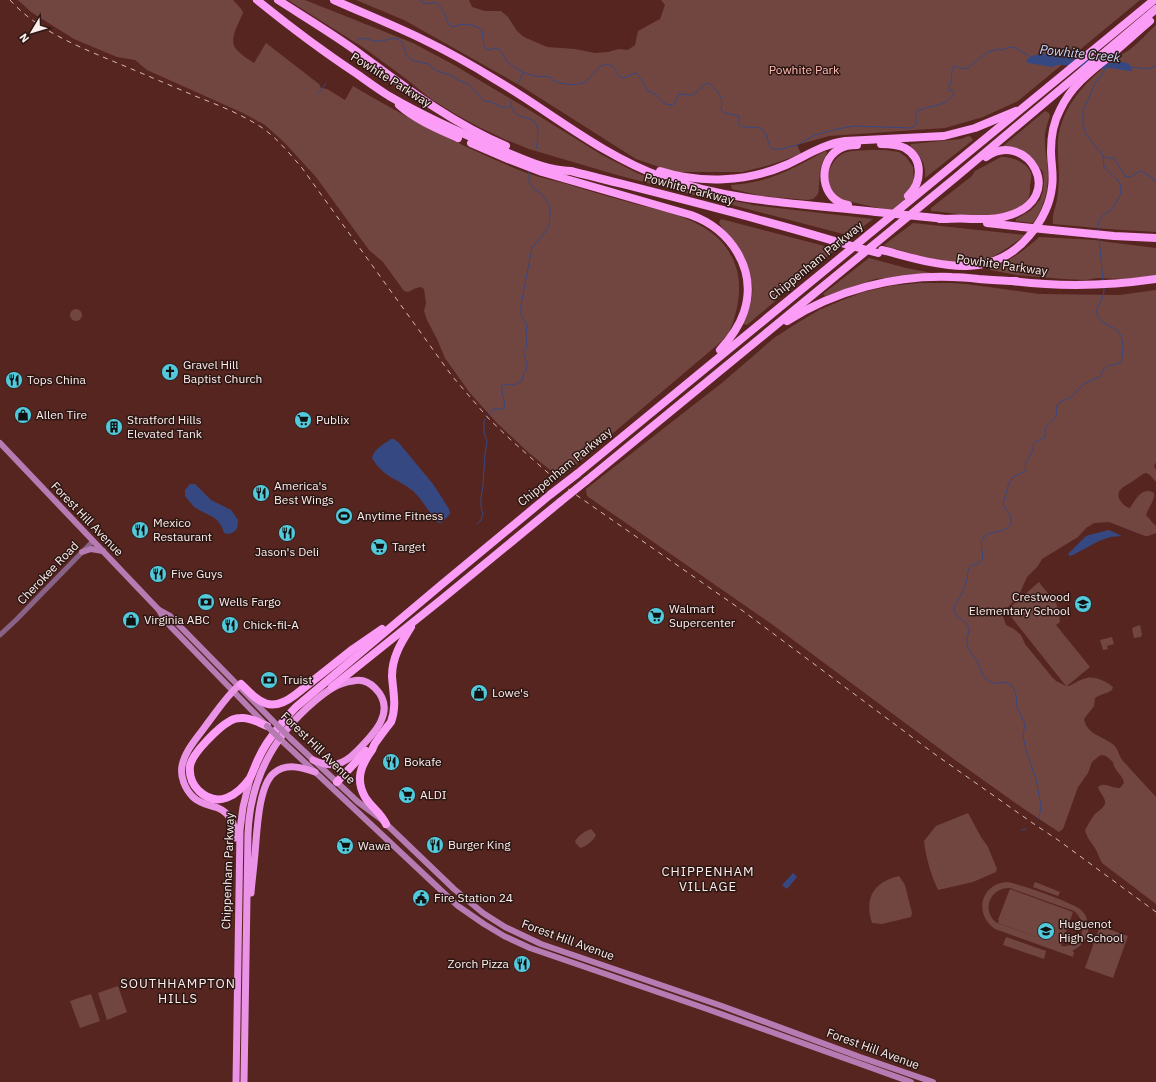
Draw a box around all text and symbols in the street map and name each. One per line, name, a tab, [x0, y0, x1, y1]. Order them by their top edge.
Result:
north arrow	[12, 12, 52, 52]
text: N	[16, 31, 32, 46]
water label: Powhite Creek	[1039, 41, 1121, 66]
street label: Powhite Parkway	[348, 49, 434, 110]
park label: Powhite Park	[769, 62, 840, 77]
street label: Powhite Parkway	[643, 169, 736, 208]
street label: Chippenham Parkway	[766, 218, 866, 303]
street label: Powhite Parkway	[955, 251, 1049, 278]
place label: Gravel Hill Baptist Church	[183, 357, 262, 386]
church icon: Gravel Hill Baptist Church	[160, 362, 180, 382]
restaurant icon: Tops China	[4, 370, 24, 390]
place label: Tops China	[27, 372, 87, 387]
shop icon: Allen Tire	[13, 405, 33, 425]
place label: Allen Tire	[36, 407, 88, 422]
supermarket icon: Publix	[293, 410, 313, 430]
place label: Stratford Hills Elevated Tank	[127, 412, 203, 441]
place label: Publix	[316, 412, 349, 427]
building icon: Stratford Hills Elevated Tank	[104, 417, 124, 437]
street label: Chippenham Parkway	[515, 424, 615, 509]
street label: Forest Hill Avenue	[48, 478, 127, 559]
place label: America's Best Wings	[274, 478, 334, 507]
restaurant icon: America's Best Wings	[251, 483, 271, 503]
sports icon: Anytime Fitness	[334, 506, 354, 526]
place label: Anytime Fitness	[357, 508, 444, 523]
place label: Mexico Restaurant	[153, 515, 212, 544]
restaurant icon: Mexico Restaurant	[130, 520, 150, 540]
restaurant icon: Jason's Deli	[277, 523, 297, 543]
supermarket icon: Target	[369, 537, 389, 557]
street label: Cherokee Road	[14, 538, 81, 607]
place label: Target	[392, 539, 426, 554]
place label: Jason's Deli	[255, 544, 319, 559]
restaurant icon: Five Guys	[148, 564, 168, 584]
place label: Five Guys	[171, 566, 223, 581]
place label: Crestwood Elementary School	[969, 589, 1070, 618]
bank icon: Wells Fargo	[196, 592, 216, 612]
place label: Wells Fargo	[219, 594, 281, 609]
school or university icon: Crestwood Elementary School	[1073, 594, 1093, 614]
place label: Walmart Supercenter	[669, 601, 736, 630]
supermarket icon: Walmart Supercenter	[646, 606, 666, 626]
shop icon: Virginia ABC	[121, 610, 141, 630]
place label: Virginia ABC	[144, 612, 210, 627]
restaurant icon: Chick-fil-A	[220, 615, 240, 635]
place label: Chick-fil-A	[243, 617, 299, 632]
bank icon: Truist	[259, 670, 279, 690]
place label: Truist	[282, 672, 313, 687]
shop icon: Lowe's	[469, 683, 489, 703]
place label: Lowe's	[492, 685, 529, 700]
street label: Forest Hill Avenue	[278, 708, 359, 787]
restaurant icon: Bokafe	[381, 752, 401, 772]
place label: Bokafe	[404, 754, 442, 769]
supermarket icon: ALDI	[397, 785, 417, 805]
place label: ALDI	[420, 787, 447, 802]
street label: Chippenham Parkway	[218, 812, 237, 930]
restaurant icon: Burger King	[425, 835, 445, 855]
supermarket icon: Wawa	[335, 836, 355, 856]
place label: Burger King	[448, 837, 511, 852]
place label: Wawa	[358, 838, 391, 853]
district label: CHIPPENHAM VILLAGE	[661, 863, 755, 895]
public building icon: Fire Station 24	[411, 888, 431, 908]
place label: Fire Station 24	[434, 890, 513, 905]
street label: Forest Hill Avenue	[520, 916, 617, 963]
place label: Huguenot High School	[1059, 916, 1123, 945]
school or university icon: Huguenot High School	[1036, 921, 1056, 941]
restaurant icon: Zorch Pizza	[512, 954, 532, 974]
place label: Zorch Pizza	[448, 956, 510, 971]
district label: SOUTHHAMPTON HILLS	[120, 975, 236, 1007]
street label: Forest Hill Avenue	[825, 1025, 922, 1072]

